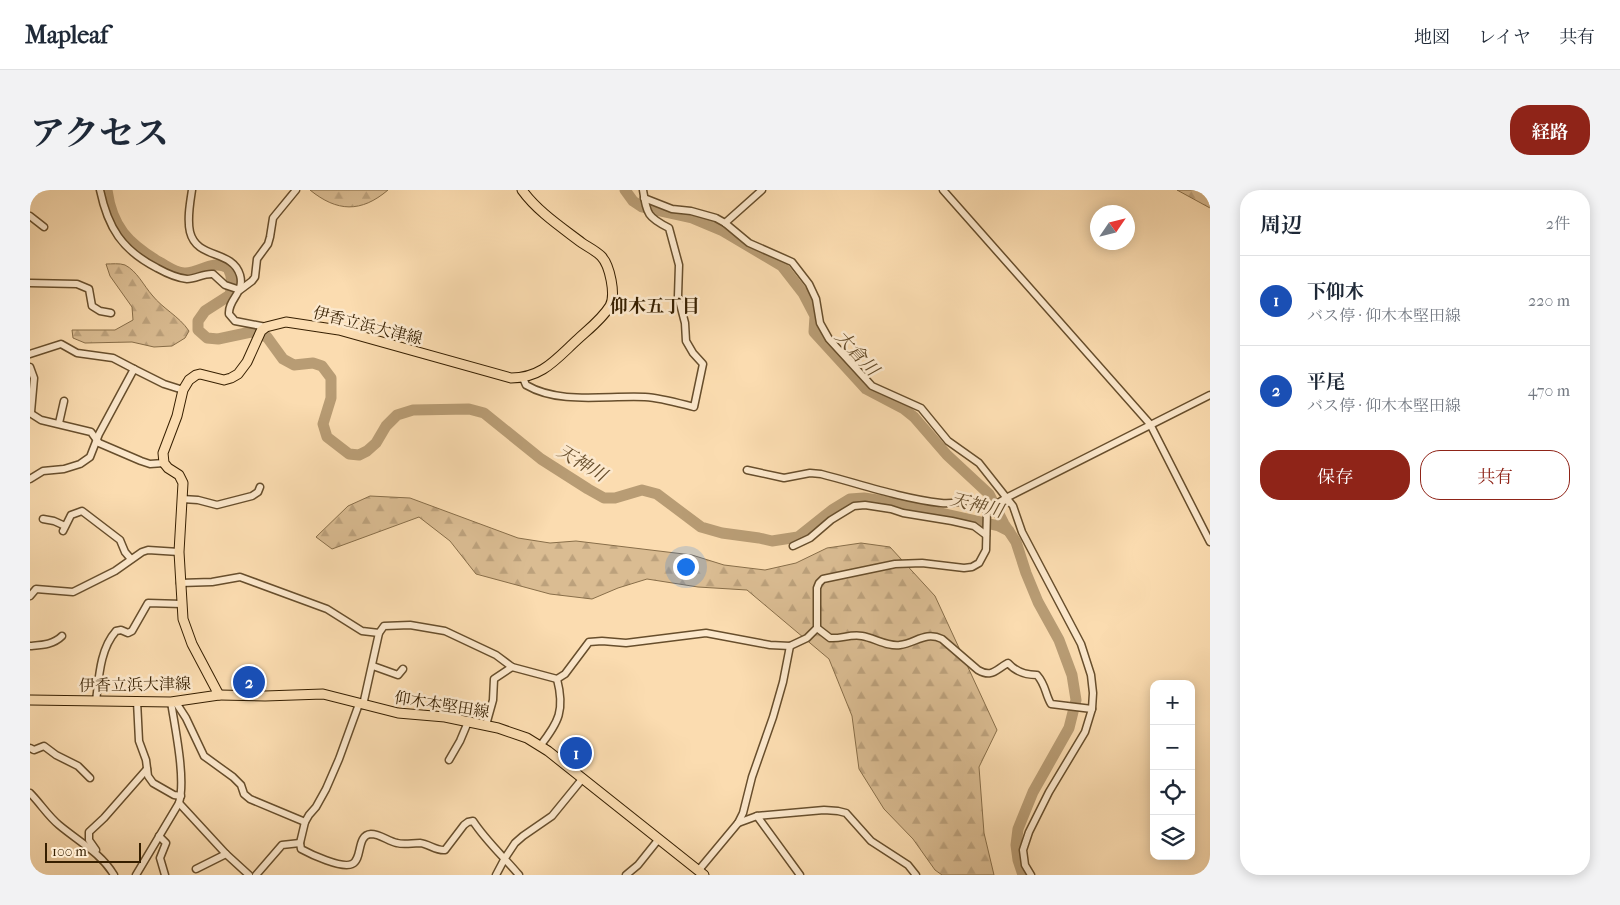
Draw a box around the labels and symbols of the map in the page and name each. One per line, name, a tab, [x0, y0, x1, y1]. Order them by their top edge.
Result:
north arrow	[1090, 205, 1135, 250]
district label: 仰木五丁目	[610, 296, 700, 317]
street label: 伊香立浜大津線	[311, 303, 425, 348]
water label: 大倉川	[831, 326, 884, 382]
water label: 天神川	[553, 441, 612, 487]
water label: 天神川	[948, 489, 1008, 523]
your location	[673, 554, 699, 580]
pin: 2	[233, 663, 265, 701]
street label: 伊香立浜大津線	[79, 674, 191, 695]
street label: 仰木本堅田線	[393, 688, 491, 721]
pin: 1	[560, 734, 592, 772]
scale bar	[45, 840, 141, 863]

